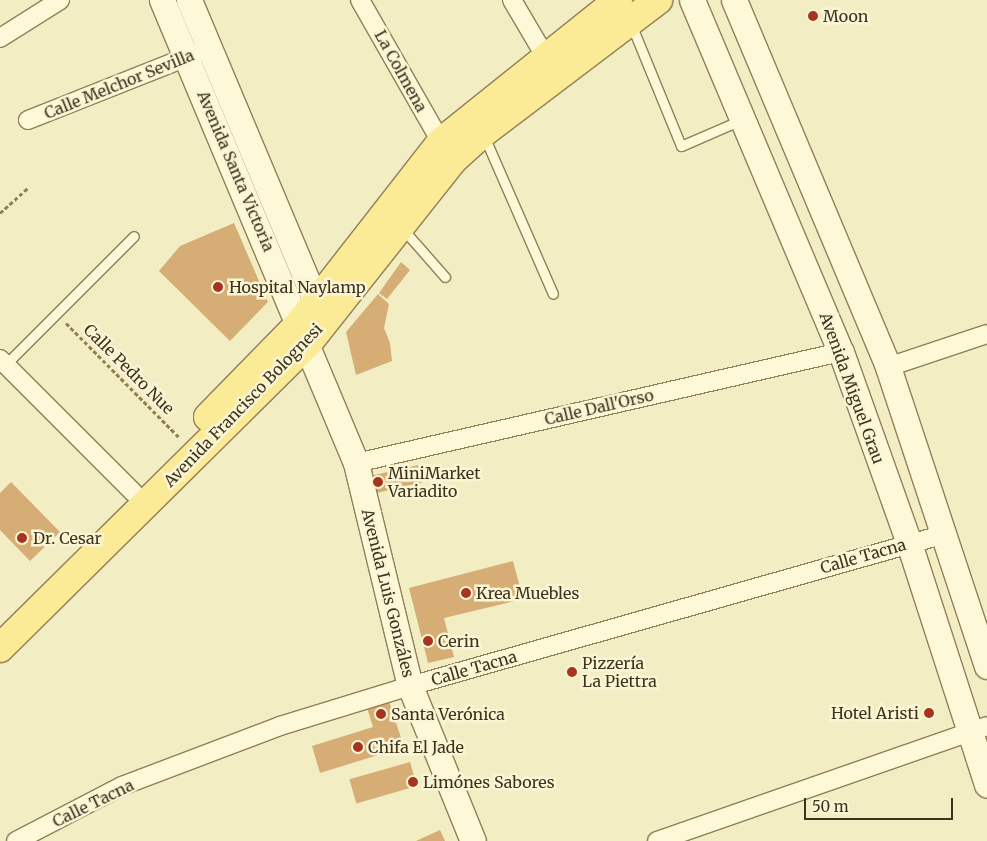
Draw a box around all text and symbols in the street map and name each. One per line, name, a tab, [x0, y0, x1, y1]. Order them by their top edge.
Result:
place label: Moon	[823, 6, 868, 26]
marker: Moon	[807, 10, 819, 22]
street label: La Colmena	[371, 27, 431, 115]
street label: Calle Melchor Sevilla	[41, 45, 197, 123]
street label: Avenida Santa Victoria	[193, 88, 279, 254]
place label: Hospital Naylamp	[229, 277, 366, 297]
marker: Hospital Naylamp	[211, 280, 225, 294]
street label: Avenida Miguel Grau	[816, 310, 888, 466]
street label: Avenida Francisco Bolognesi	[160, 319, 326, 491]
street label: Calle Pedro Nue	[80, 320, 178, 418]
street label: Calle Dall'Orso	[543, 385, 655, 429]
place label: MiniMarket Variadito	[388, 463, 480, 501]
marker: MiniMarket Variadito	[372, 476, 384, 488]
street label: Avenida Luis Gonzáles	[358, 507, 418, 679]
place label: Dr. Cesar	[33, 528, 102, 548]
marker: Dr. Cesar	[15, 531, 29, 545]
street label: Calle Tacna	[818, 535, 908, 577]
place label: Krea Muebles	[476, 583, 579, 603]
marker: Krea Muebles	[460, 587, 472, 599]
place label: Cerin	[438, 631, 480, 651]
marker: Cerin	[422, 635, 434, 647]
street label: Calle Tacna	[429, 647, 519, 689]
place label: Pizzería La Piettra	[582, 653, 657, 691]
marker: Pizzería La Piettra	[566, 666, 578, 678]
place label: Hotel Aristi	[831, 703, 919, 723]
place label: Santa Verónica	[391, 704, 505, 724]
marker: Hotel Aristi	[923, 707, 935, 719]
marker: Santa Verónica	[375, 708, 387, 720]
place label: Chifa El Jade	[368, 737, 464, 757]
marker: Chifa El Jade	[352, 741, 364, 753]
place label: Limónes Sabores	[423, 772, 555, 792]
street label: Calle Tacna	[49, 775, 137, 831]
marker: Limónes Sabores	[407, 776, 419, 788]
scale bar	[807, 788, 956, 820]
text: 50 m	[812, 797, 849, 816]

